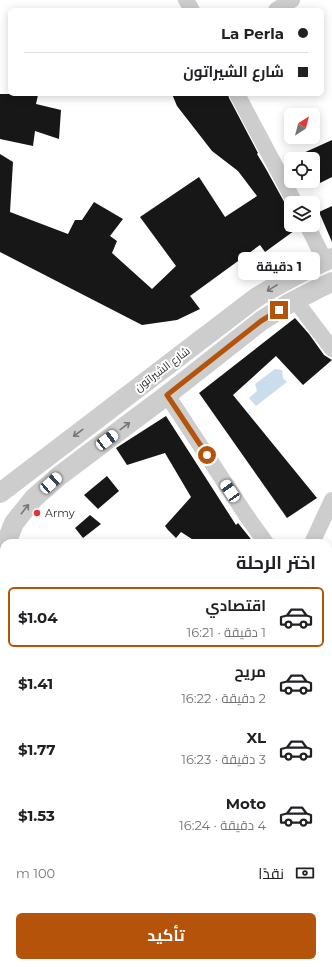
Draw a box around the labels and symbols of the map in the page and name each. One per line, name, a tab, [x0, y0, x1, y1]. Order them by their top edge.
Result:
north arrow	[284, 108, 320, 144]
callout: 1 دقيقة	[238, 252, 320, 280]
one-way arrow	[267, 284, 278, 292]
route end	[270, 301, 288, 319]
street label: شارع الشيراتون	[132, 344, 193, 395]
one-way arrow	[119, 422, 130, 431]
car	[94, 428, 120, 452]
one-way arrow	[73, 429, 84, 437]
route start	[198, 446, 216, 464]
car	[38, 471, 64, 495]
car	[218, 478, 242, 504]
one-way arrow	[21, 504, 30, 515]
place label: Army	[45, 506, 75, 520]
marker: Army	[32, 508, 42, 518]

